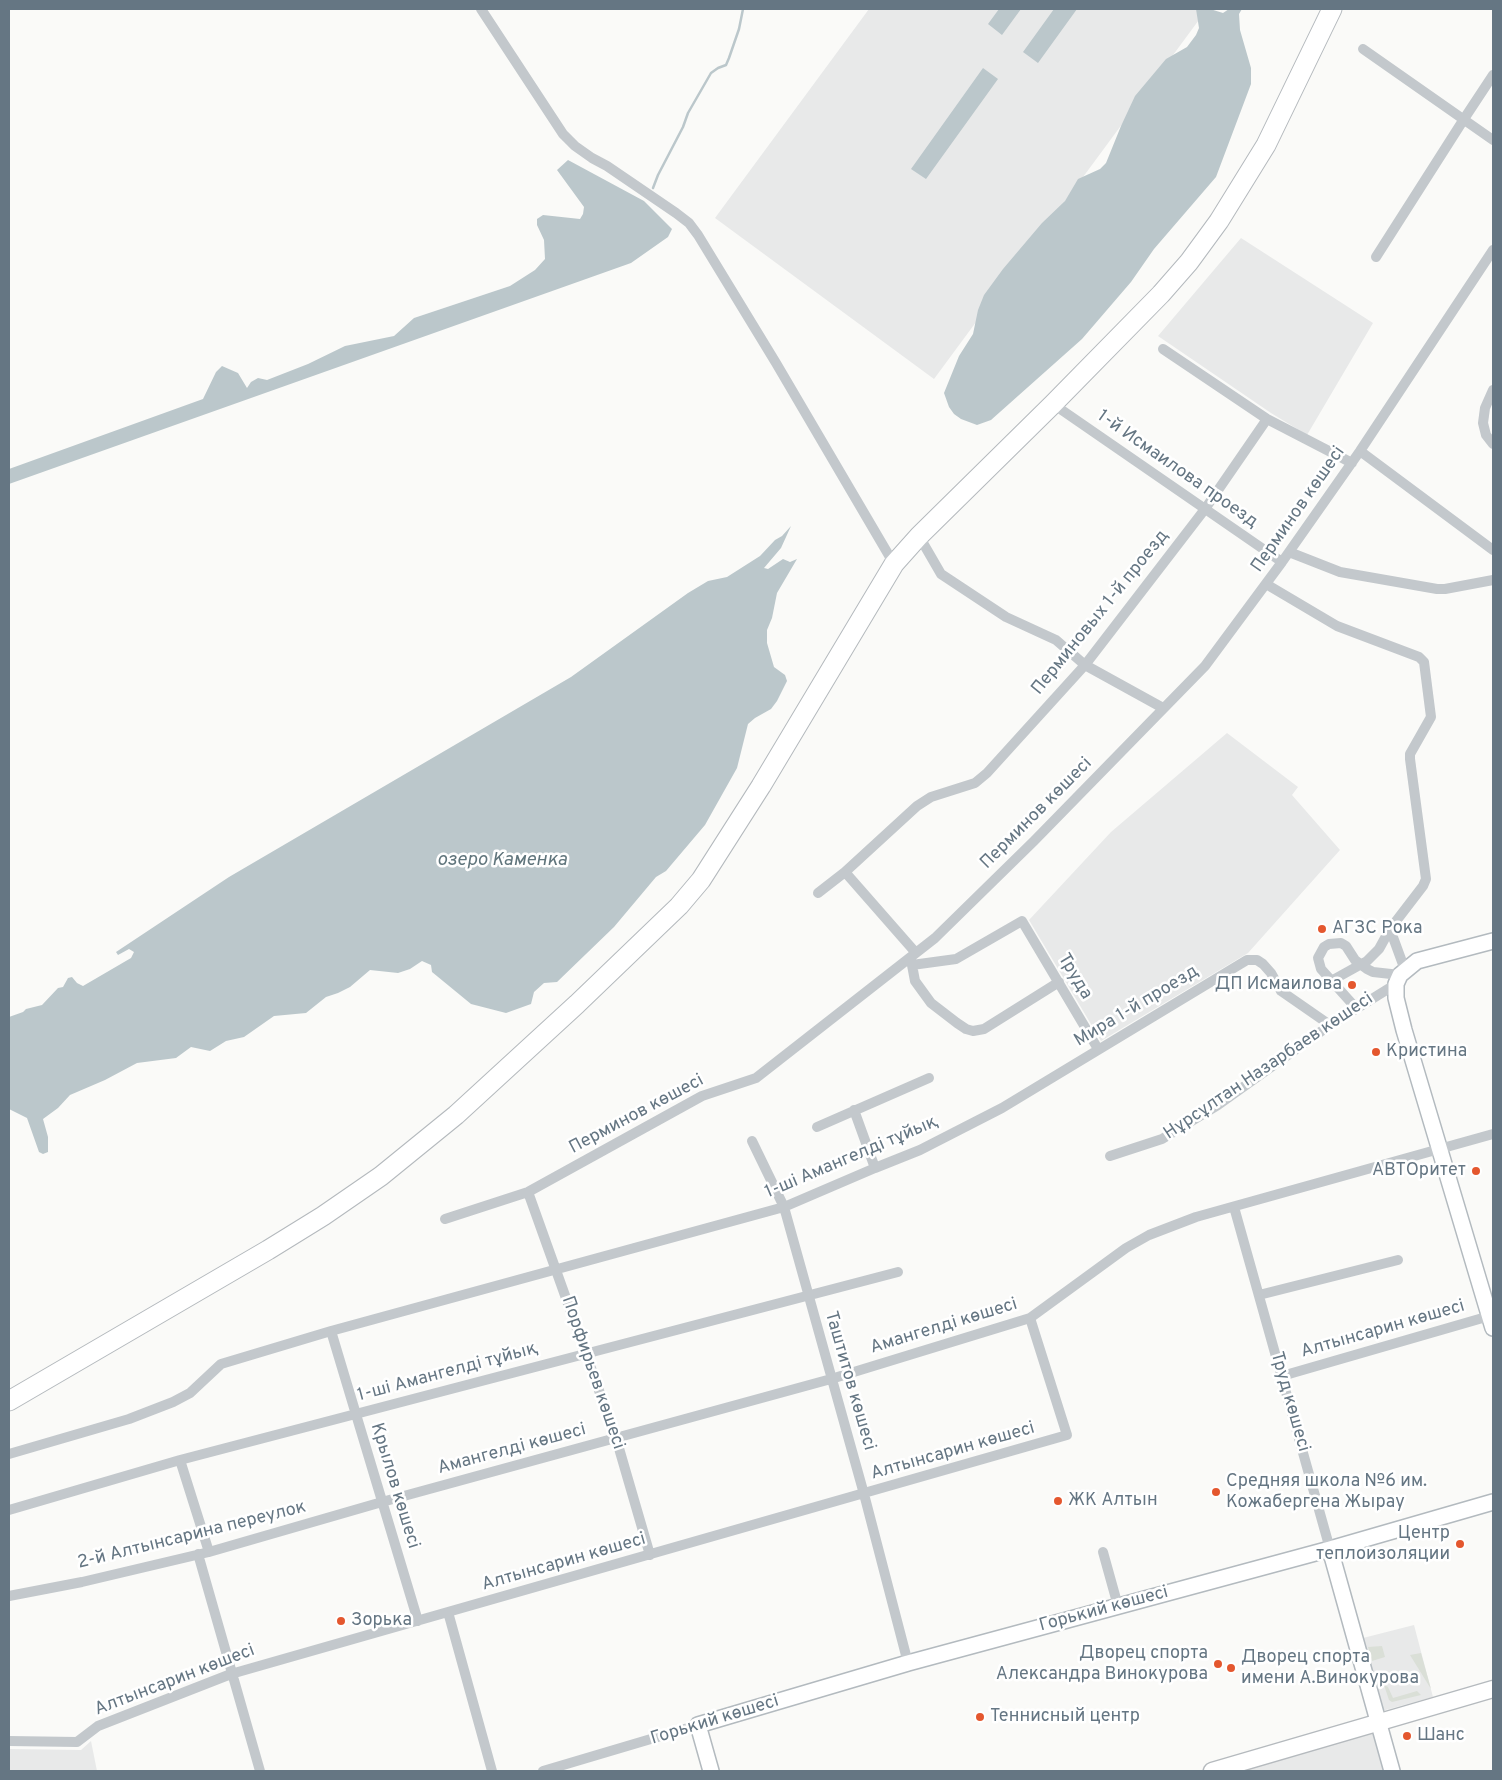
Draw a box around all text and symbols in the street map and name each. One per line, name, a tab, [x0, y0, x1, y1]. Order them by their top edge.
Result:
street label: 1-й Исмаилова проезд	[1092, 406, 1262, 534]
street label: Перминов көшесі	[1247, 443, 1351, 577]
street label: Перминовых 1-й проезд	[1028, 526, 1174, 700]
street label: Перминов көшесі	[977, 754, 1097, 874]
water label: озеро Каменка	[437, 850, 567, 872]
place label: АГЗС Рока	[1332, 918, 1423, 940]
marker: АГЗС Рока	[1316, 923, 1328, 935]
street label: Труда	[1052, 950, 1096, 1004]
street label: Мира 1-й проезд	[1071, 961, 1203, 1053]
place label: ДП Исмаилова	[1215, 974, 1342, 996]
marker: ДП Исмаилова	[1346, 979, 1358, 991]
street label: Нұрсұлтан Назарбаев көшесі	[1160, 989, 1378, 1145]
place label: Кристина	[1386, 1041, 1467, 1063]
marker: Кристина	[1370, 1046, 1382, 1058]
street label: Перминов көшесі	[566, 1070, 708, 1160]
street label: 1-ші Амангелді тұйық	[762, 1112, 942, 1204]
place label: АВТОритет	[1372, 1160, 1466, 1182]
marker: АВТОритет	[1470, 1165, 1482, 1177]
street label: Порфирьев көшесі	[556, 1293, 628, 1453]
street label: Амангелді көшесі	[868, 1294, 1020, 1360]
street label: Алтынсарин көшесі	[1298, 1296, 1468, 1364]
street label: Таштитов көшесі	[819, 1309, 879, 1453]
street label: 1-ші Амангелді тұйық	[355, 1338, 541, 1408]
street label: Труд көшесі	[1264, 1350, 1314, 1454]
street label: Алтынсарин көшесі	[868, 1418, 1038, 1486]
street label: Амангелді көшесі	[435, 1420, 589, 1480]
street label: Крылов көшесі	[365, 1421, 423, 1551]
place label: Средняя школа №6 им. Кожабергена Жырау	[1226, 1471, 1427, 1514]
marker: Средняя школа №6 им. Кожабергена Жырау	[1210, 1486, 1222, 1498]
place label: ЖК Алтын	[1068, 1490, 1158, 1512]
marker: ЖК Алтын	[1052, 1495, 1064, 1507]
street label: 2-й Алтынсарина переулок	[75, 1497, 309, 1575]
place label: Центр теплоизоляции	[1316, 1523, 1450, 1566]
street label: Алтынсарин көшесі	[479, 1529, 649, 1597]
marker: Центр теплоизоляции	[1454, 1538, 1466, 1550]
street label: Горький көшесі	[1037, 1582, 1171, 1638]
place label: Зорька	[351, 1610, 412, 1632]
marker: Зорька	[335, 1615, 347, 1627]
street label: Алтынсарин көшесі	[92, 1641, 258, 1721]
place label: Дворец спорта Александра Винокурова	[996, 1643, 1208, 1686]
place label: Дворец спорта имени А.Винокурова	[1241, 1647, 1419, 1690]
marker: Дворец спорта Александра Винокурова	[1212, 1658, 1224, 1670]
marker: Дворец спорта имени А.Винокурова	[1225, 1662, 1237, 1674]
street label: Горький көшесі	[648, 1691, 782, 1751]
place label: Теннисный центр	[990, 1706, 1140, 1728]
marker: Теннисный центр	[974, 1711, 986, 1723]
place label: Шанс	[1417, 1725, 1465, 1747]
marker: Шанс	[1401, 1730, 1413, 1742]

